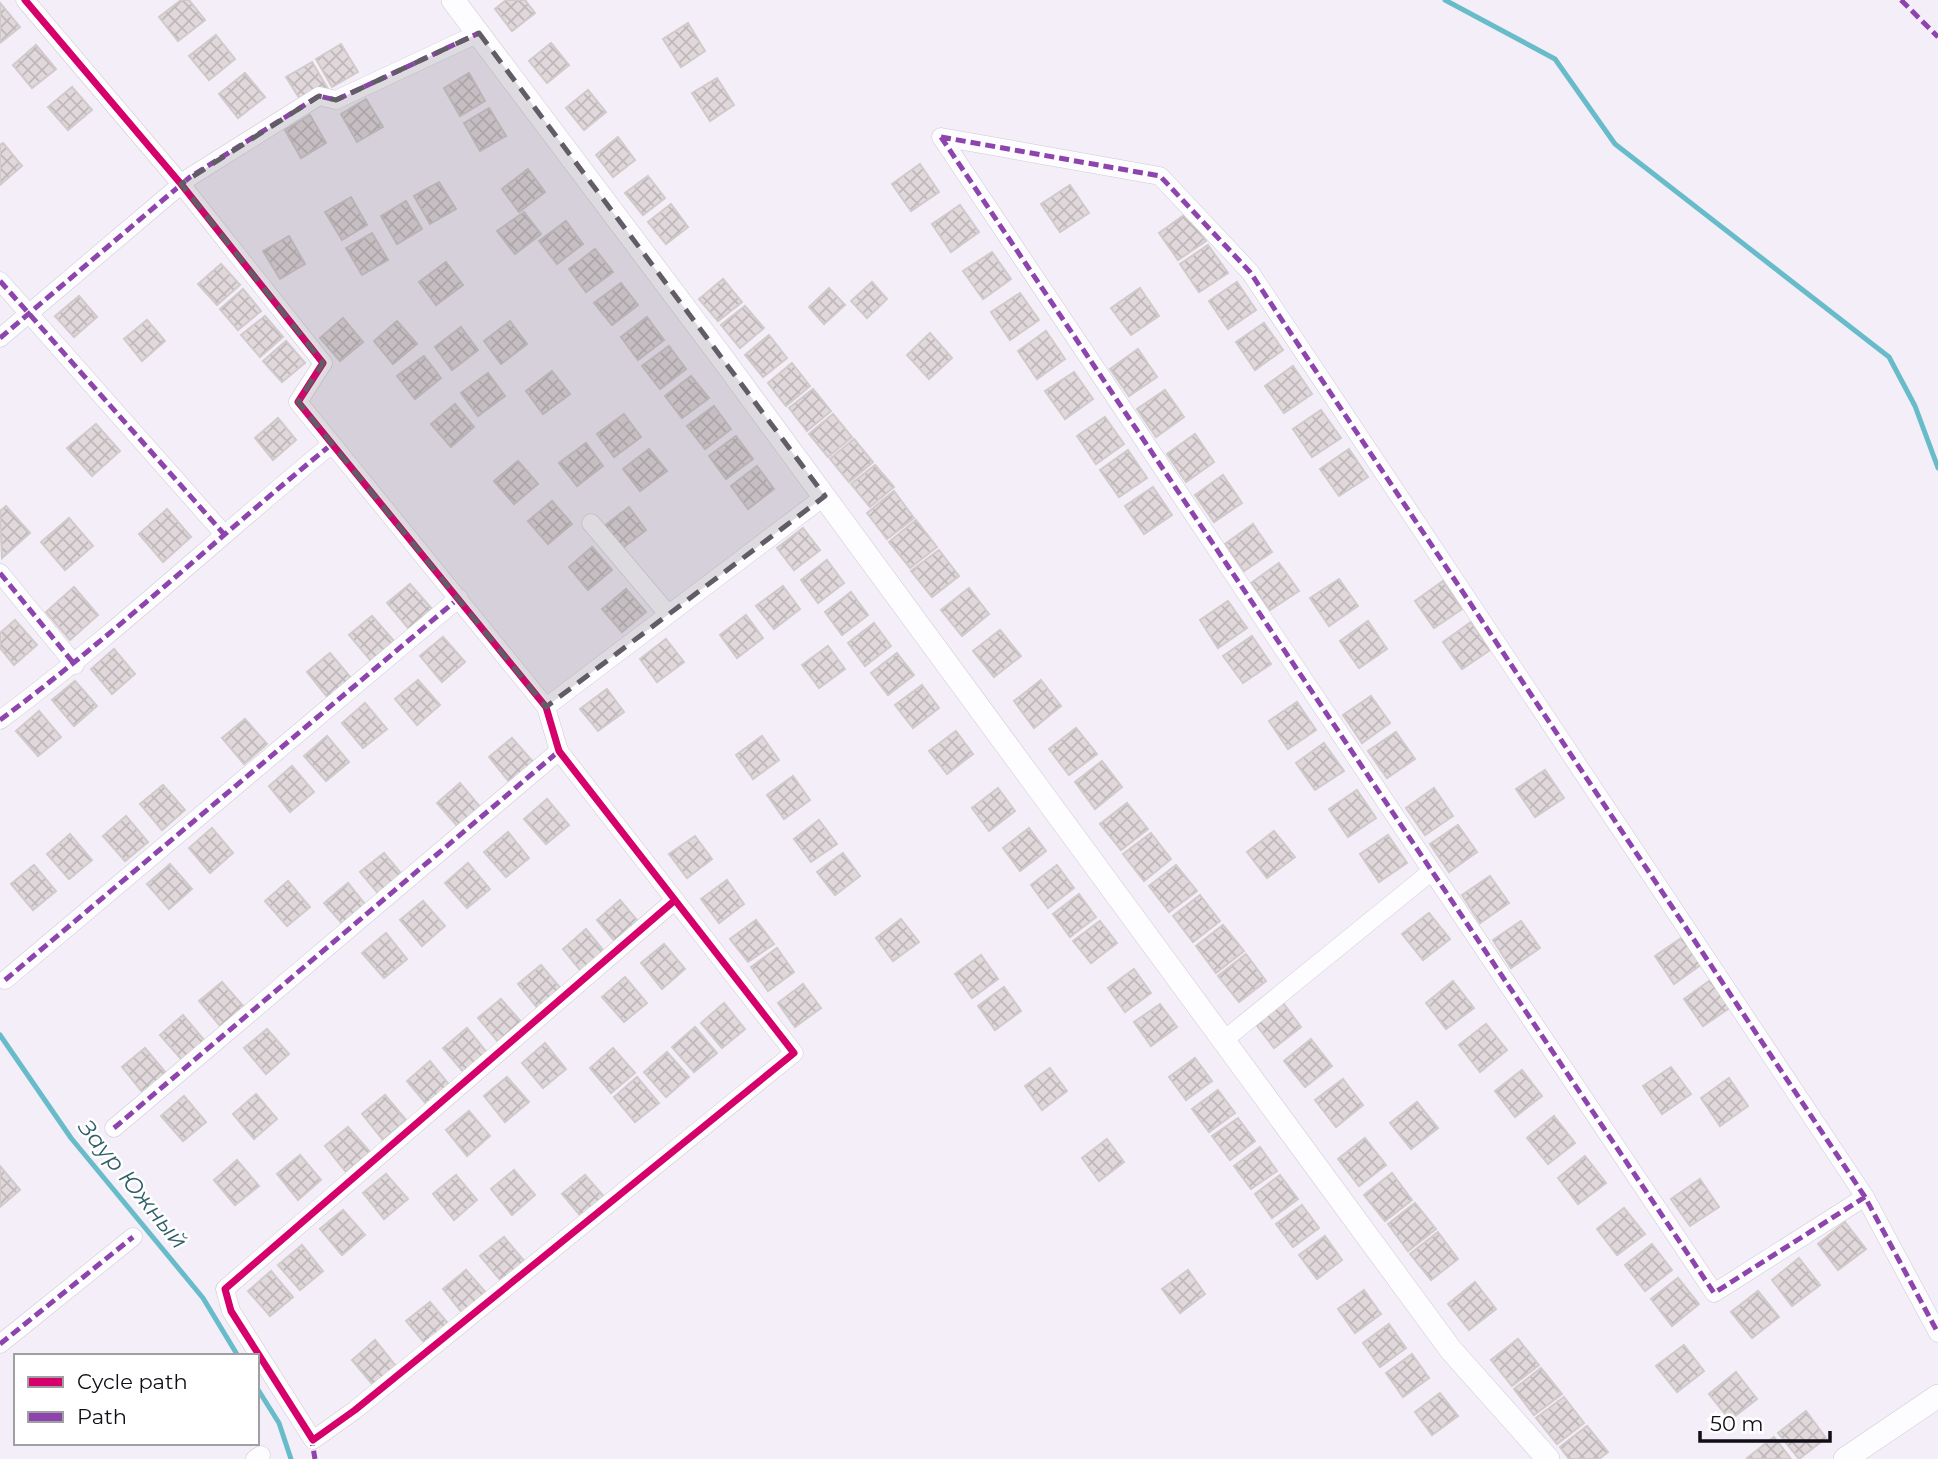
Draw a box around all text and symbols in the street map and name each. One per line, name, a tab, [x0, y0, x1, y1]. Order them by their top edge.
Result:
water label: Заур Южный	[72, 1113, 194, 1254]
legend	[14, 1354, 259, 1445]
text: Cycle path	[77, 1369, 188, 1394]
scale bar	[1700, 1400, 1829, 1444]
text: Path	[77, 1404, 127, 1429]
text: 50 m	[1710, 1411, 1764, 1436]

